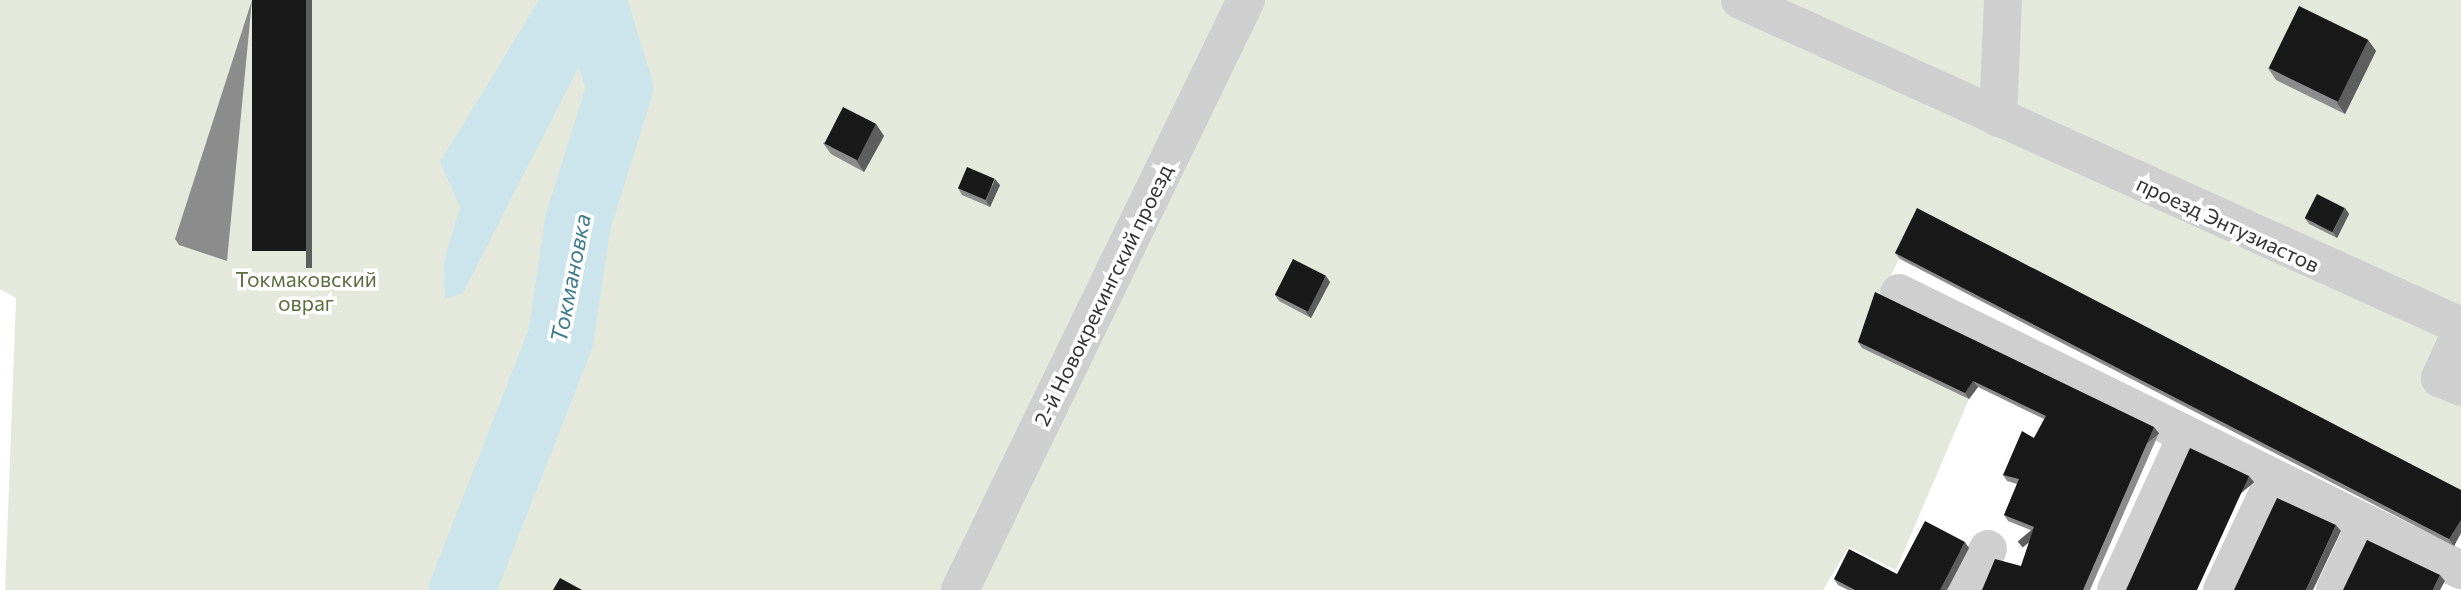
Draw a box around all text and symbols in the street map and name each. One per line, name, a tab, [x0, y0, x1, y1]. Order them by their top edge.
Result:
street label: 2-й Новокрекингский проезд	[1029, 160, 1177, 430]
street label: проезд Энтузиастов	[2133, 171, 2323, 277]
water label: Токмановка	[544, 211, 596, 345]
park label: Токмаковский овраг	[235, 266, 377, 316]

